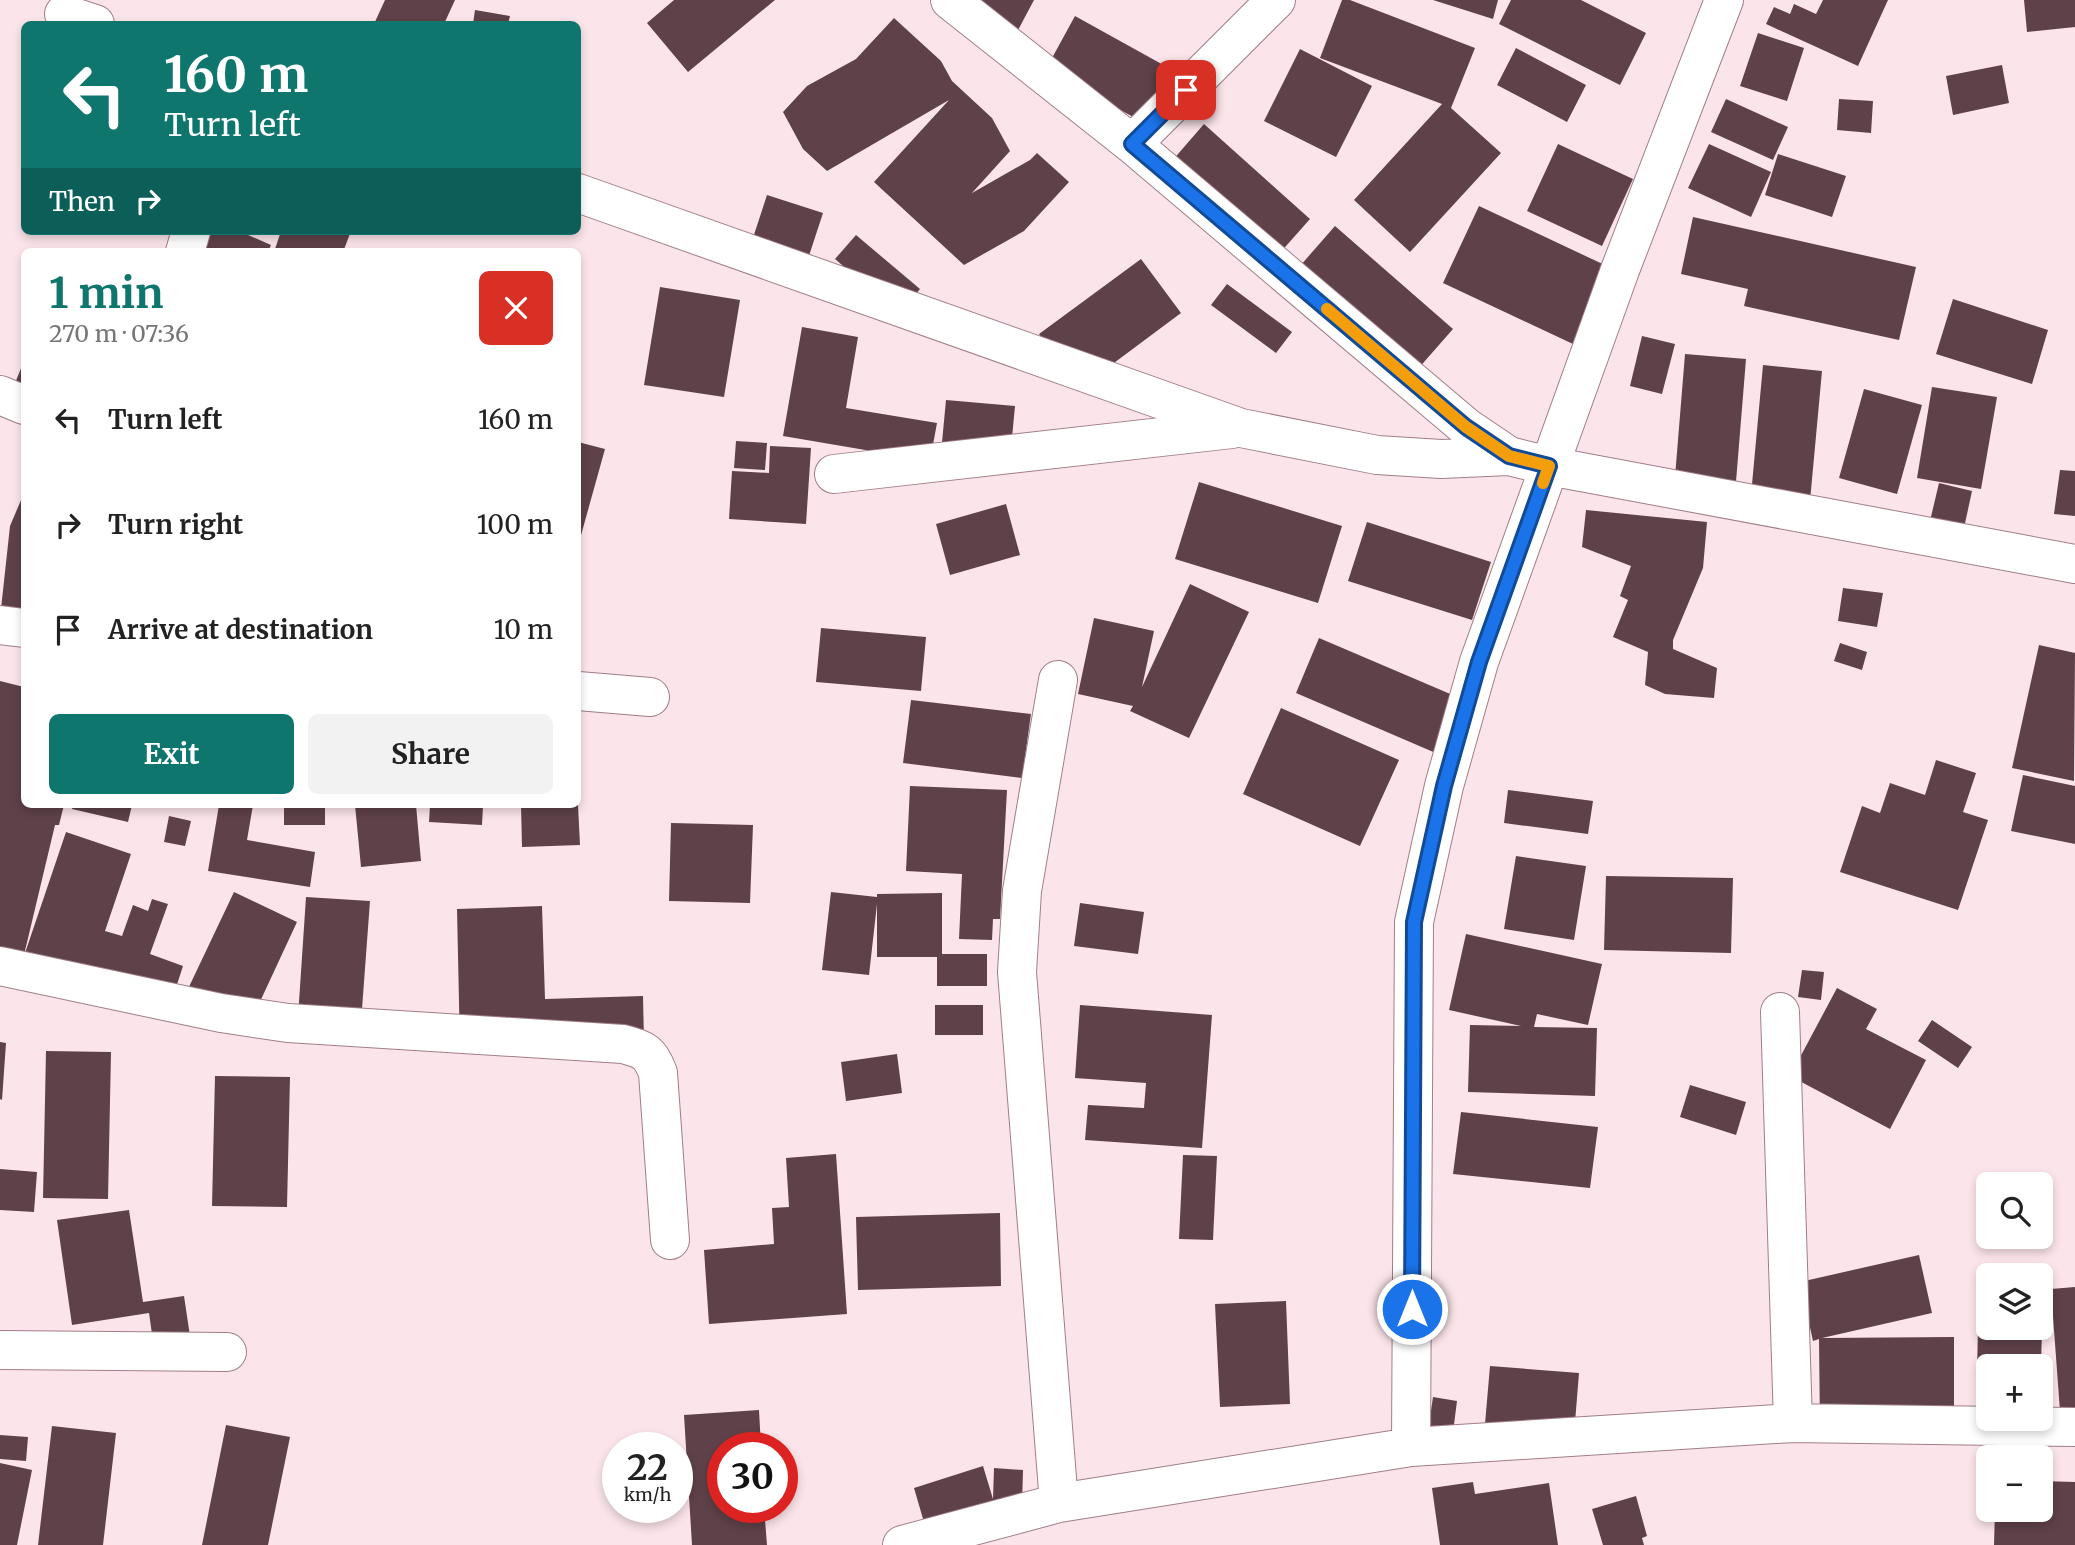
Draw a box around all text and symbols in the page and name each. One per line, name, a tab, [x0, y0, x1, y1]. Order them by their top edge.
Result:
text: 160 m	[164, 44, 308, 105]
icon: left	[49, 49, 140, 140]
pin	[1156, 60, 1216, 120]
icon: arrive	[1167, 71, 1205, 109]
text: Turn left	[164, 105, 301, 145]
icon: right	[129, 182, 167, 220]
text: Then	[49, 185, 115, 218]
text: 1 min	[49, 267, 163, 319]
button: close	[479, 271, 553, 345]
text: 270 m · 07:36	[49, 319, 189, 348]
icon: left	[49, 401, 87, 439]
text: Turn left	[108, 403, 222, 436]
text: 160 m	[478, 403, 553, 436]
icon: right	[49, 506, 87, 544]
text: Turn right	[108, 508, 243, 541]
text: 100 m	[477, 508, 553, 541]
icon: arrive	[49, 611, 87, 649]
text: Arrive at destination	[108, 613, 373, 646]
text: 10 m	[494, 613, 553, 646]
button: Exit	[49, 714, 294, 794]
button: Share	[308, 714, 553, 794]
map controls	[1976, 1172, 2053, 1522]
button: search	[1976, 1172, 2053, 1249]
button: layers	[1976, 1263, 2053, 1340]
position arrow	[1375, 1272, 1449, 1346]
button: +	[1976, 1354, 2053, 1431]
speed limit sign: 30	[707, 1432, 798, 1523]
button: −	[1976, 1445, 2053, 1522]
text: 22	[627, 1446, 668, 1490]
text: km/h	[624, 1483, 671, 1506]

